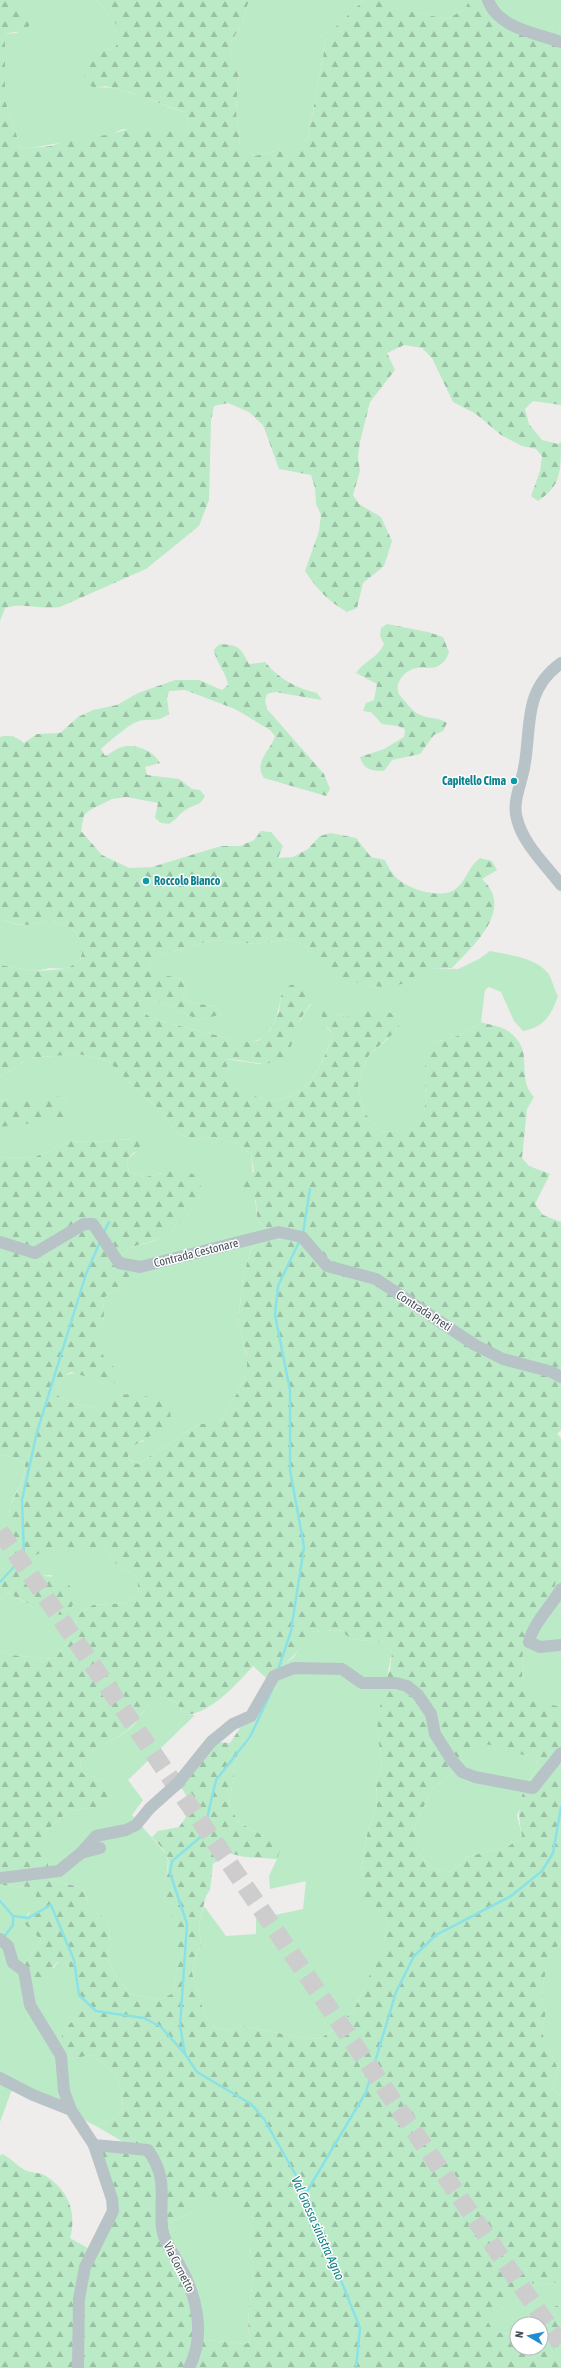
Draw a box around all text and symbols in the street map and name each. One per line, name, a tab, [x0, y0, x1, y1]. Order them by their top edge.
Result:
place label: Capitello Cima	[442, 774, 506, 788]
marker: Capitello Cima	[509, 776, 519, 786]
place label: Roccolo Bianco	[154, 874, 221, 888]
marker: Roccolo Bianco	[141, 876, 151, 886]
street label: Contrada Cestonare	[152, 1236, 240, 1270]
street label: Contrada Preti	[394, 1288, 454, 1334]
water label: Val Grossa sinistra Agno	[288, 2174, 348, 2282]
street label: Via Cornetto	[160, 2240, 198, 2295]
north arrow	[509, 2316, 549, 2356]
text: N	[513, 2330, 526, 2339]

